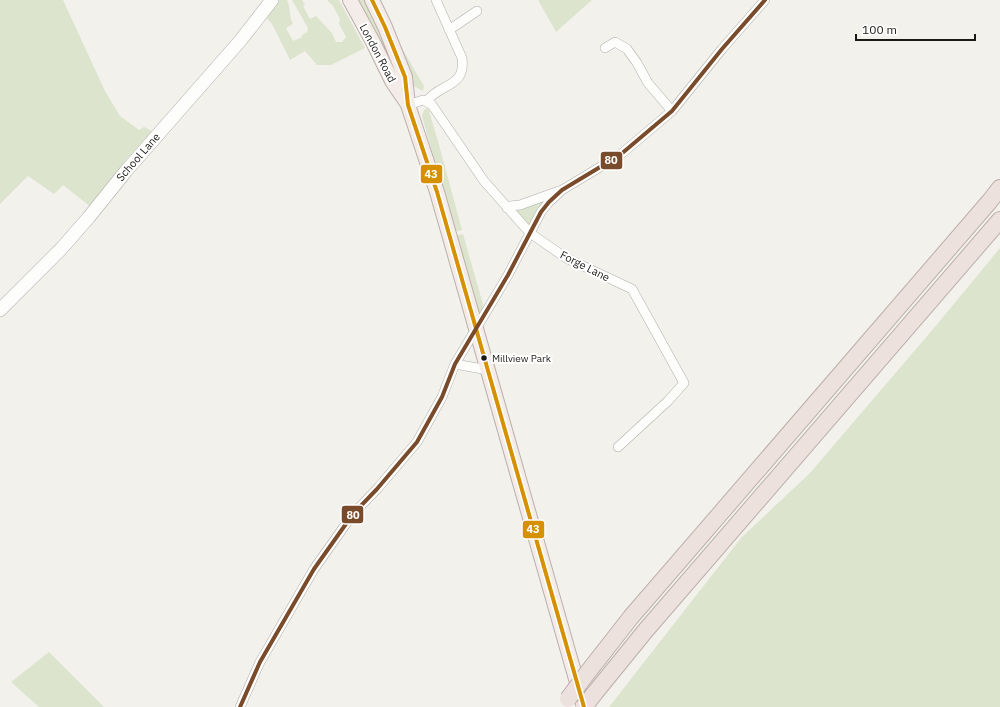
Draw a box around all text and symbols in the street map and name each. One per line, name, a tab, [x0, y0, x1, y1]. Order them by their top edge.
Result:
scale bar	[856, 16, 975, 42]
street label: London Road	[357, 21, 399, 85]
text: 100 m	[862, 22, 897, 37]
street label: School Lane	[113, 130, 163, 184]
line badge: 80	[600, 151, 623, 170]
text: 80	[604, 153, 618, 167]
line badge: 43	[420, 164, 443, 184]
text: 43	[424, 167, 438, 181]
street label: Forge Lane	[558, 248, 612, 284]
place label: Millview Park	[492, 352, 552, 365]
marker: Millview Park	[479, 353, 489, 363]
line badge: 80	[341, 505, 364, 524]
text: 80	[346, 508, 360, 522]
line badge: 43	[522, 520, 545, 539]
text: 43	[526, 522, 540, 536]

